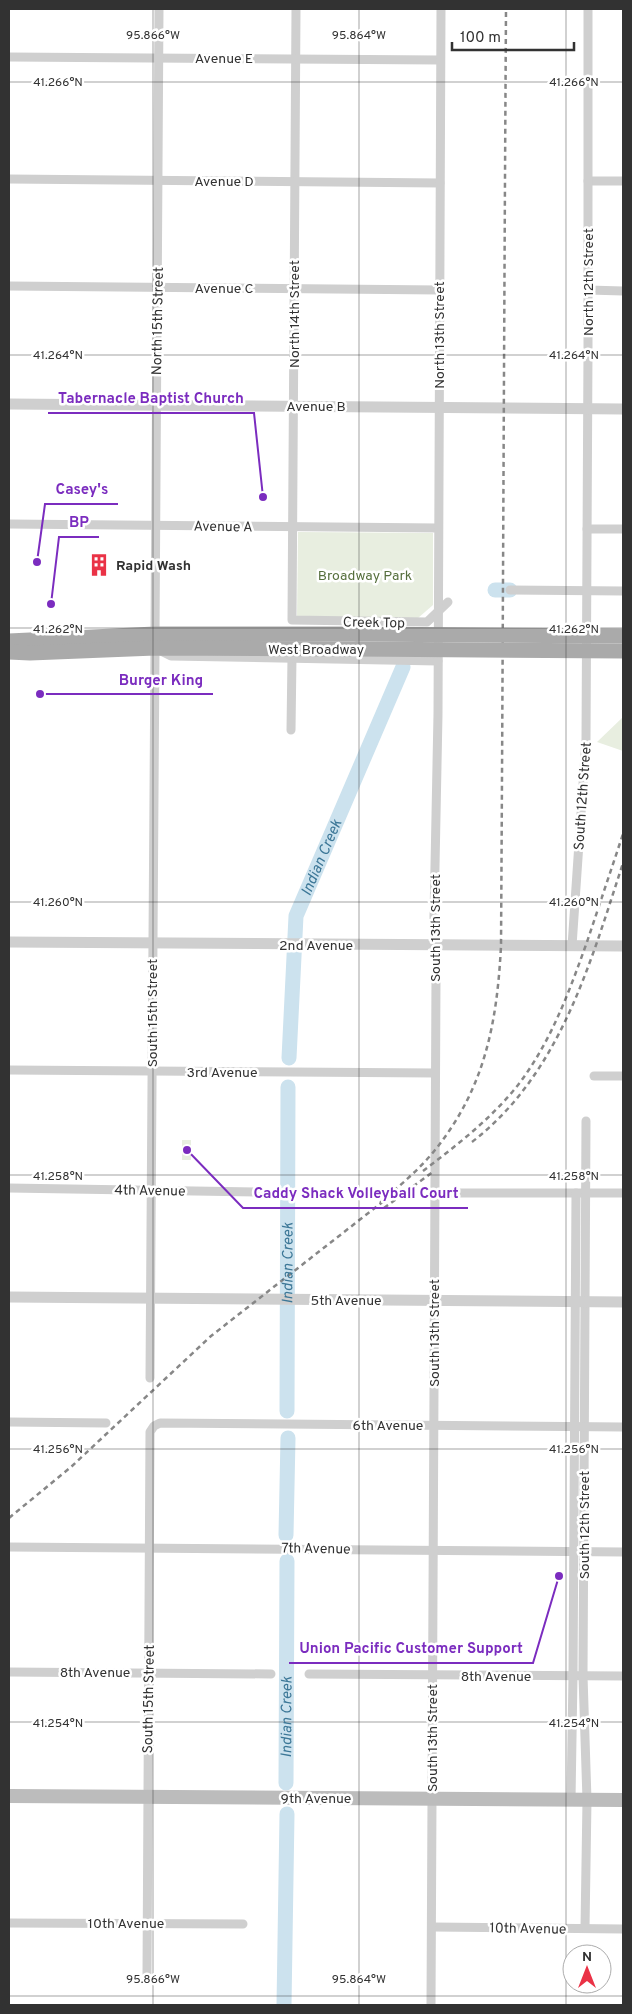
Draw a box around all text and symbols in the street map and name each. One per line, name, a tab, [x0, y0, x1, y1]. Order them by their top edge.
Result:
scale bar	[452, 20, 574, 52]
text: 95.866°W	[126, 28, 180, 44]
text: 95.864°W	[332, 28, 386, 44]
text: 100 m	[460, 29, 501, 48]
street label: Avenue E	[195, 51, 253, 68]
text: 41.266°N	[33, 75, 83, 91]
text: 41.266°N	[549, 75, 599, 91]
street label: Avenue D	[194, 174, 254, 191]
street label: North 12th Street	[581, 228, 598, 336]
street label: North 14th Street	[287, 260, 304, 368]
street label: North 15th Street	[149, 267, 168, 375]
street label: Avenue C	[194, 281, 254, 298]
street label: North 13th Street	[432, 281, 449, 389]
text: 41.264°N	[33, 348, 83, 364]
text: 41.264°N	[549, 348, 599, 364]
callout: Tabernacle Baptist Church	[48, 383, 254, 413]
text: Tabernacle Baptist Church	[58, 390, 244, 409]
street label: Avenue B	[286, 399, 346, 416]
callout: Casey's	[45, 474, 118, 504]
text: Casey's	[56, 481, 108, 500]
callout: BP	[59, 507, 99, 537]
text: BP	[69, 514, 89, 533]
street label: Avenue A	[193, 518, 253, 537]
building icon: Rapid Wash	[86, 552, 112, 578]
place label: Rapid Wash	[116, 558, 191, 575]
park label: Broadway Park	[318, 568, 412, 585]
street label: Creek Top	[343, 614, 405, 633]
text: 41.262°N	[33, 622, 83, 638]
text: 41.262°N	[549, 622, 599, 638]
street label: West Broadway	[268, 642, 364, 659]
callout: Burger King	[109, 664, 213, 694]
text: Burger King	[119, 672, 203, 691]
street label: South 12th Street	[571, 741, 596, 851]
water label: Indian Creek	[298, 816, 348, 899]
street label: South 13th Street	[428, 874, 445, 982]
text: 41.260°N	[33, 895, 83, 911]
text: 41.260°N	[549, 895, 599, 911]
street label: 2nd Avenue	[279, 938, 353, 955]
street label: South 15th Street	[145, 959, 162, 1067]
street label: 3rd Avenue	[187, 1065, 257, 1082]
text: 41.258°N	[33, 1169, 83, 1185]
text: 41.258°N	[549, 1169, 599, 1185]
callout: Caddy Shack Volleyball Court	[243, 1178, 468, 1208]
street label: 4th Avenue	[114, 1182, 186, 1201]
text: Caddy Shack Volleyball Court	[253, 1185, 459, 1204]
water label: Indian Creek	[279, 1222, 299, 1304]
street label: South 13th Street	[427, 1279, 444, 1387]
street label: 5th Avenue	[310, 1293, 382, 1310]
street label: 6th Avenue	[353, 1418, 423, 1435]
text: 41.256°N	[33, 1442, 83, 1458]
text: 41.256°N	[549, 1442, 599, 1458]
street label: South 12th Street	[577, 1471, 594, 1579]
street label: 7th Avenue	[281, 1540, 351, 1559]
callout: Union Pacific Customer Support	[289, 1633, 533, 1663]
text: Union Pacific Customer Support	[299, 1640, 523, 1659]
street label: South 15th Street	[140, 1645, 159, 1753]
street label: 8th Avenue	[60, 1665, 130, 1682]
street label: 8th Avenue	[461, 1669, 531, 1686]
water label: Indian Creek	[278, 1676, 297, 1758]
street label: South 13th Street	[425, 1684, 442, 1792]
text: 41.254°N	[33, 1716, 83, 1732]
text: 41.254°N	[549, 1716, 599, 1732]
street label: 9th Avenue	[281, 1791, 351, 1808]
street label: 10th Avenue	[88, 1916, 164, 1933]
street label: 10th Avenue	[490, 1920, 566, 1939]
north arrow	[562, 1944, 612, 1994]
text: N	[582, 1949, 592, 1966]
text: 95.866°W	[126, 1972, 180, 1988]
text: 95.864°W	[332, 1972, 386, 1988]

